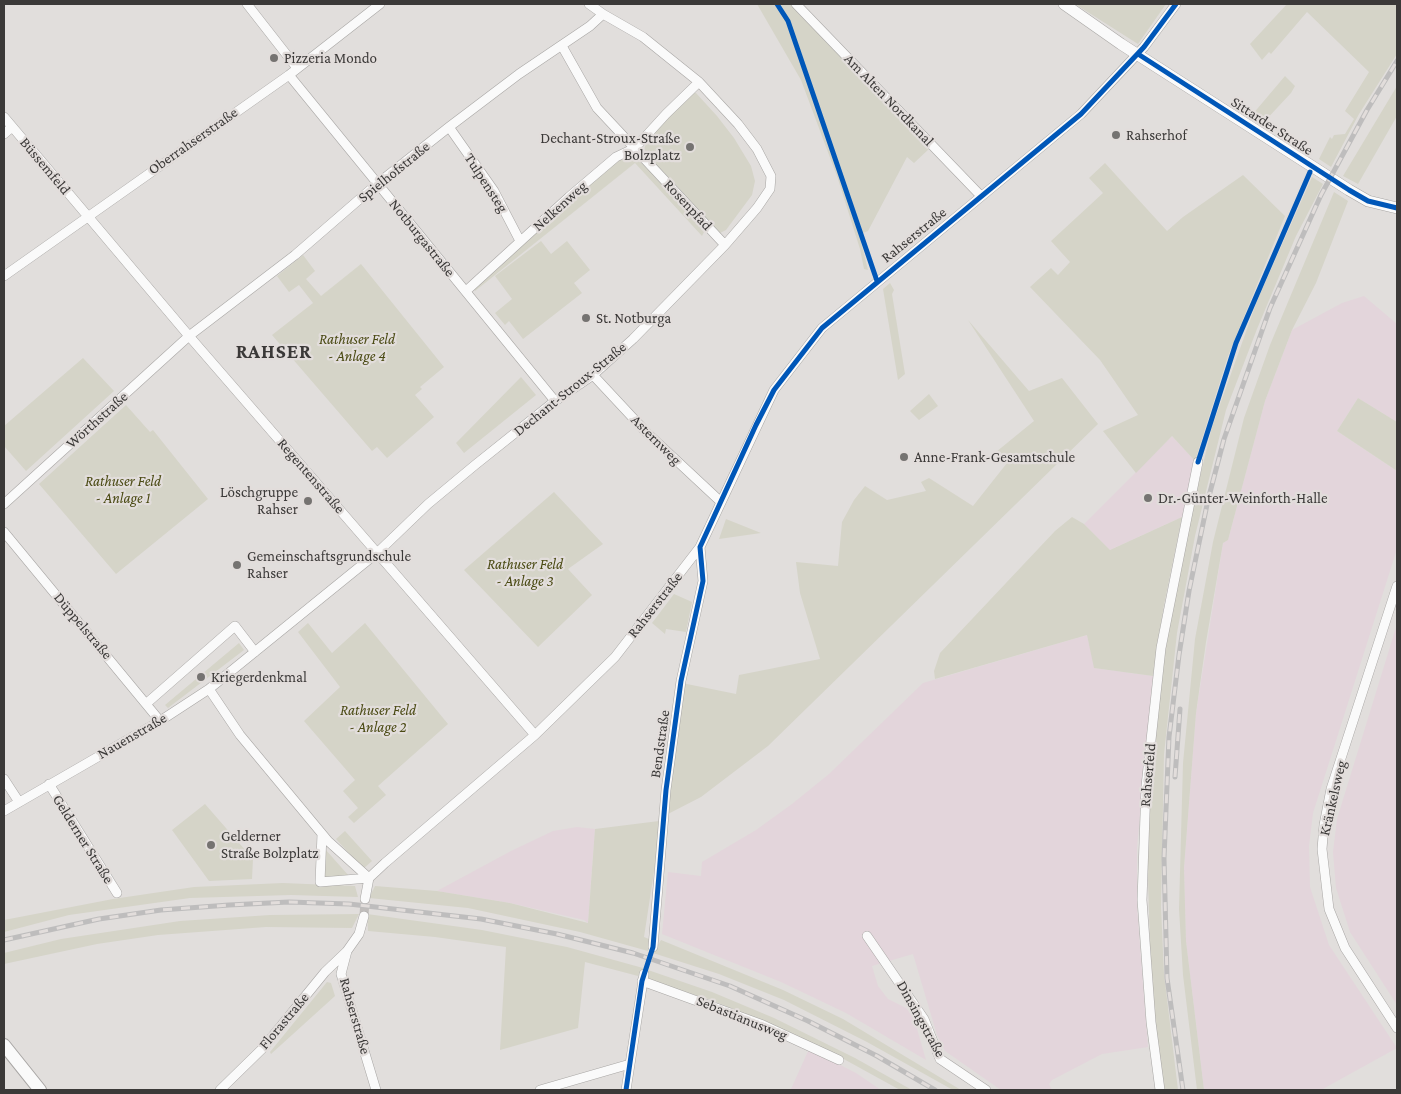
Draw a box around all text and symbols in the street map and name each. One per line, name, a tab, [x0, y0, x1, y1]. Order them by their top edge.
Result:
place label: Pizzeria Mondo	[284, 49, 377, 67]
street label: Am Alten Nordkanal	[840, 50, 938, 150]
marker: Pizzeria Mondo	[268, 52, 280, 64]
street label: Sittarder Straße	[1228, 93, 1316, 159]
street label: Oberrahserstraße	[145, 103, 241, 179]
place label: Rahserhof	[1126, 126, 1187, 144]
place label: Dechant-Stroux-Straße Bolzplatz	[540, 129, 680, 164]
marker: Rahserhof	[1110, 129, 1122, 141]
street label: Büssemfeld	[16, 134, 74, 198]
street label: Spielhofstraße	[355, 138, 433, 206]
marker: Dechant-Stroux-Straße Bolzplatz	[684, 141, 696, 153]
street label: Tulpensteg	[460, 150, 512, 216]
street label: Rosenpfad	[660, 176, 716, 234]
street label: Nelkenweg	[529, 177, 591, 235]
street label: Notburgastraße	[385, 195, 459, 281]
street label: Rahserstraße	[878, 203, 950, 267]
place label: St. Notburga	[596, 309, 671, 327]
marker: St. Notburga	[580, 312, 592, 324]
park label: Rathuser Feld - Anlage 4	[319, 330, 395, 365]
street label: Dechant-Stroux-Straße	[510, 338, 630, 440]
district label: RAHSER	[235, 340, 313, 364]
street label: Wörthstraße	[62, 388, 132, 452]
street label: Asternweg	[627, 411, 685, 469]
street label: Regentenstraße	[273, 435, 349, 517]
place label: Anne-Frank-Gesamtschule	[914, 448, 1075, 466]
marker: Anne-Frank-Gesamtschule	[898, 451, 910, 463]
park label: Rathuser Feld - Anlage 1	[85, 472, 161, 507]
place label: Löschgruppe Rahser	[220, 483, 298, 518]
place label: Dr.-Günter-Weinforth-Halle	[1158, 489, 1328, 507]
marker: Dr.-Günter-Weinforth-Halle	[1142, 492, 1154, 504]
marker: Löschgruppe Rahser	[302, 495, 314, 507]
place label: Gemeinschaftsgrundschule Rahser	[247, 547, 411, 582]
park label: Rathuser Feld - Anlage 3	[487, 555, 563, 590]
marker: Gemeinschaftsgrundschule Rahser	[231, 559, 243, 571]
street label: Rahserstraße	[624, 568, 686, 642]
street label: Düppelstraße	[50, 589, 116, 663]
place label: Kriegerdenkmal	[211, 668, 307, 686]
marker: Kriegerdenkmal	[195, 671, 207, 683]
park label: Rathuser Feld - Anlage 2	[340, 701, 416, 736]
street label: Nauenstraße	[94, 709, 170, 763]
street label: Bendstraße	[646, 709, 674, 779]
street label: Rahserfeld	[1136, 742, 1160, 808]
street label: Kränkelsweg	[1316, 759, 1350, 837]
street label: Gelderner Straße	[48, 791, 118, 887]
place label: Gelderner Straße Bolzplatz	[221, 827, 319, 862]
marker: Gelderner Straße Bolzplatz	[205, 839, 217, 851]
street label: Rahserstraße	[336, 976, 374, 1056]
street label: Dinsingstraße	[893, 978, 949, 1060]
street label: Florastraße	[255, 989, 313, 1053]
street label: Sebastianusweg	[694, 992, 790, 1044]

